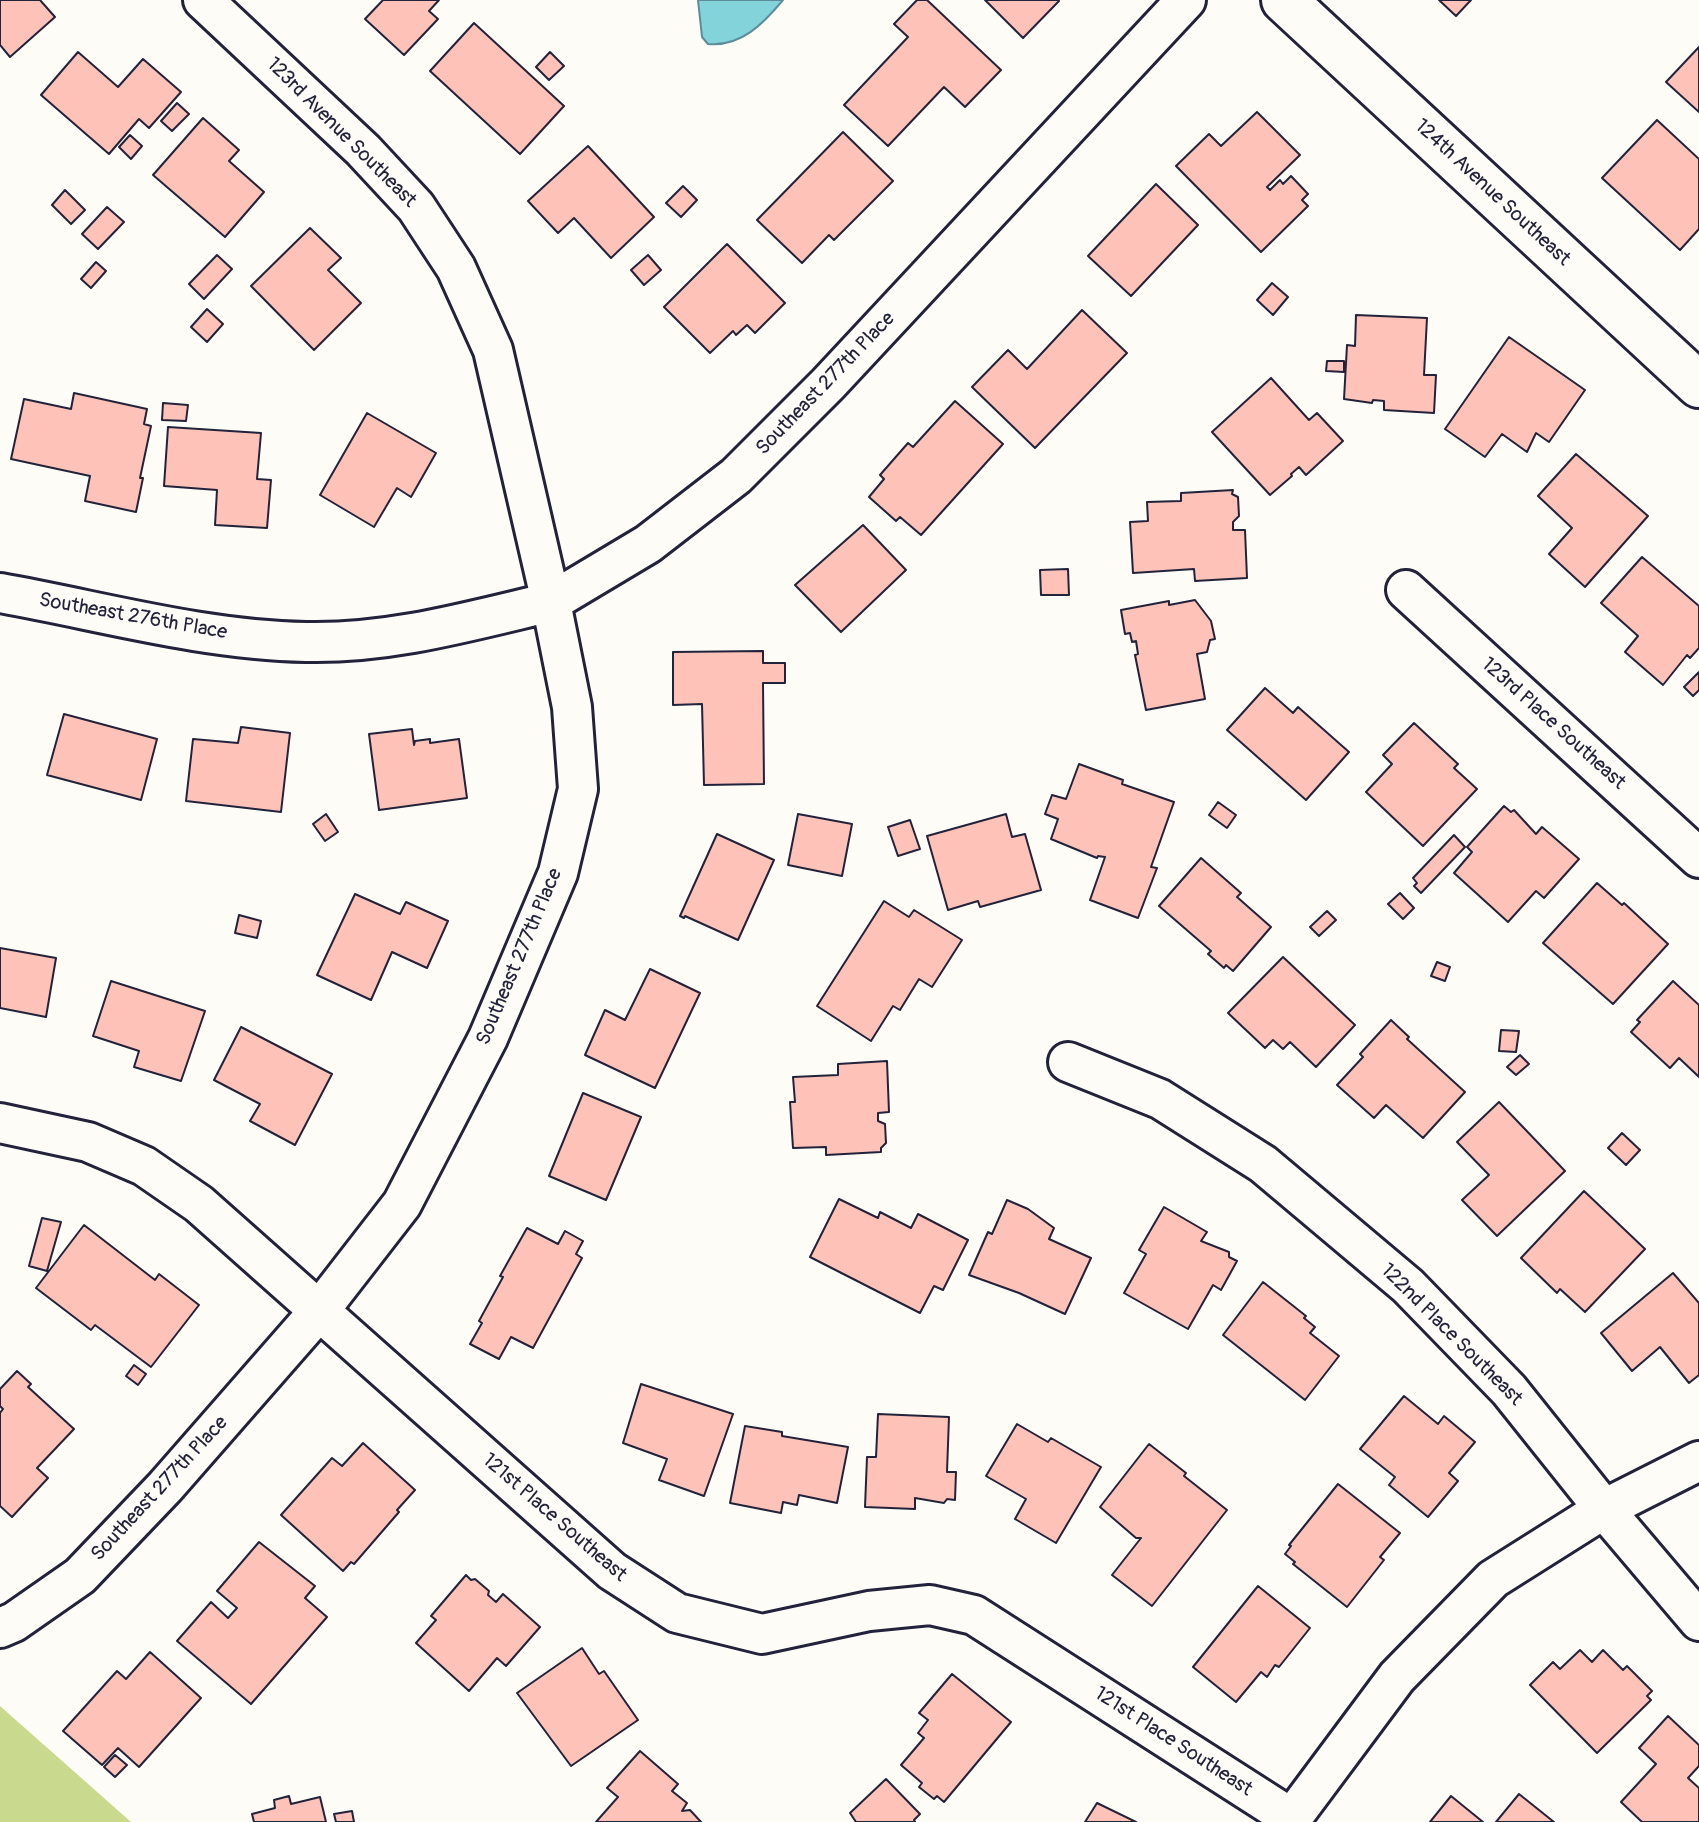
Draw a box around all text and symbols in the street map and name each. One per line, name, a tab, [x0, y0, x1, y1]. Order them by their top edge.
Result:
street label: 123rd Avenue Southeast	[261, 53, 421, 213]
street label: 124th Avenue Southeast	[1409, 115, 1575, 271]
street label: Southeast 277th Place	[752, 307, 900, 461]
street label: Southeast 276th Place	[37, 589, 229, 645]
street label: 123rd Place Southeast	[1476, 653, 1630, 795]
street label: Southeast 277th Place	[472, 865, 568, 1049]
street label: 122nd Place Southeast	[1375, 1259, 1527, 1411]
street label: Southeast 277th Place	[87, 1411, 233, 1567]
street label: 121st Place Southeast	[477, 1449, 631, 1587]
street label: 121st Place Southeast	[1089, 1682, 1257, 1802]

